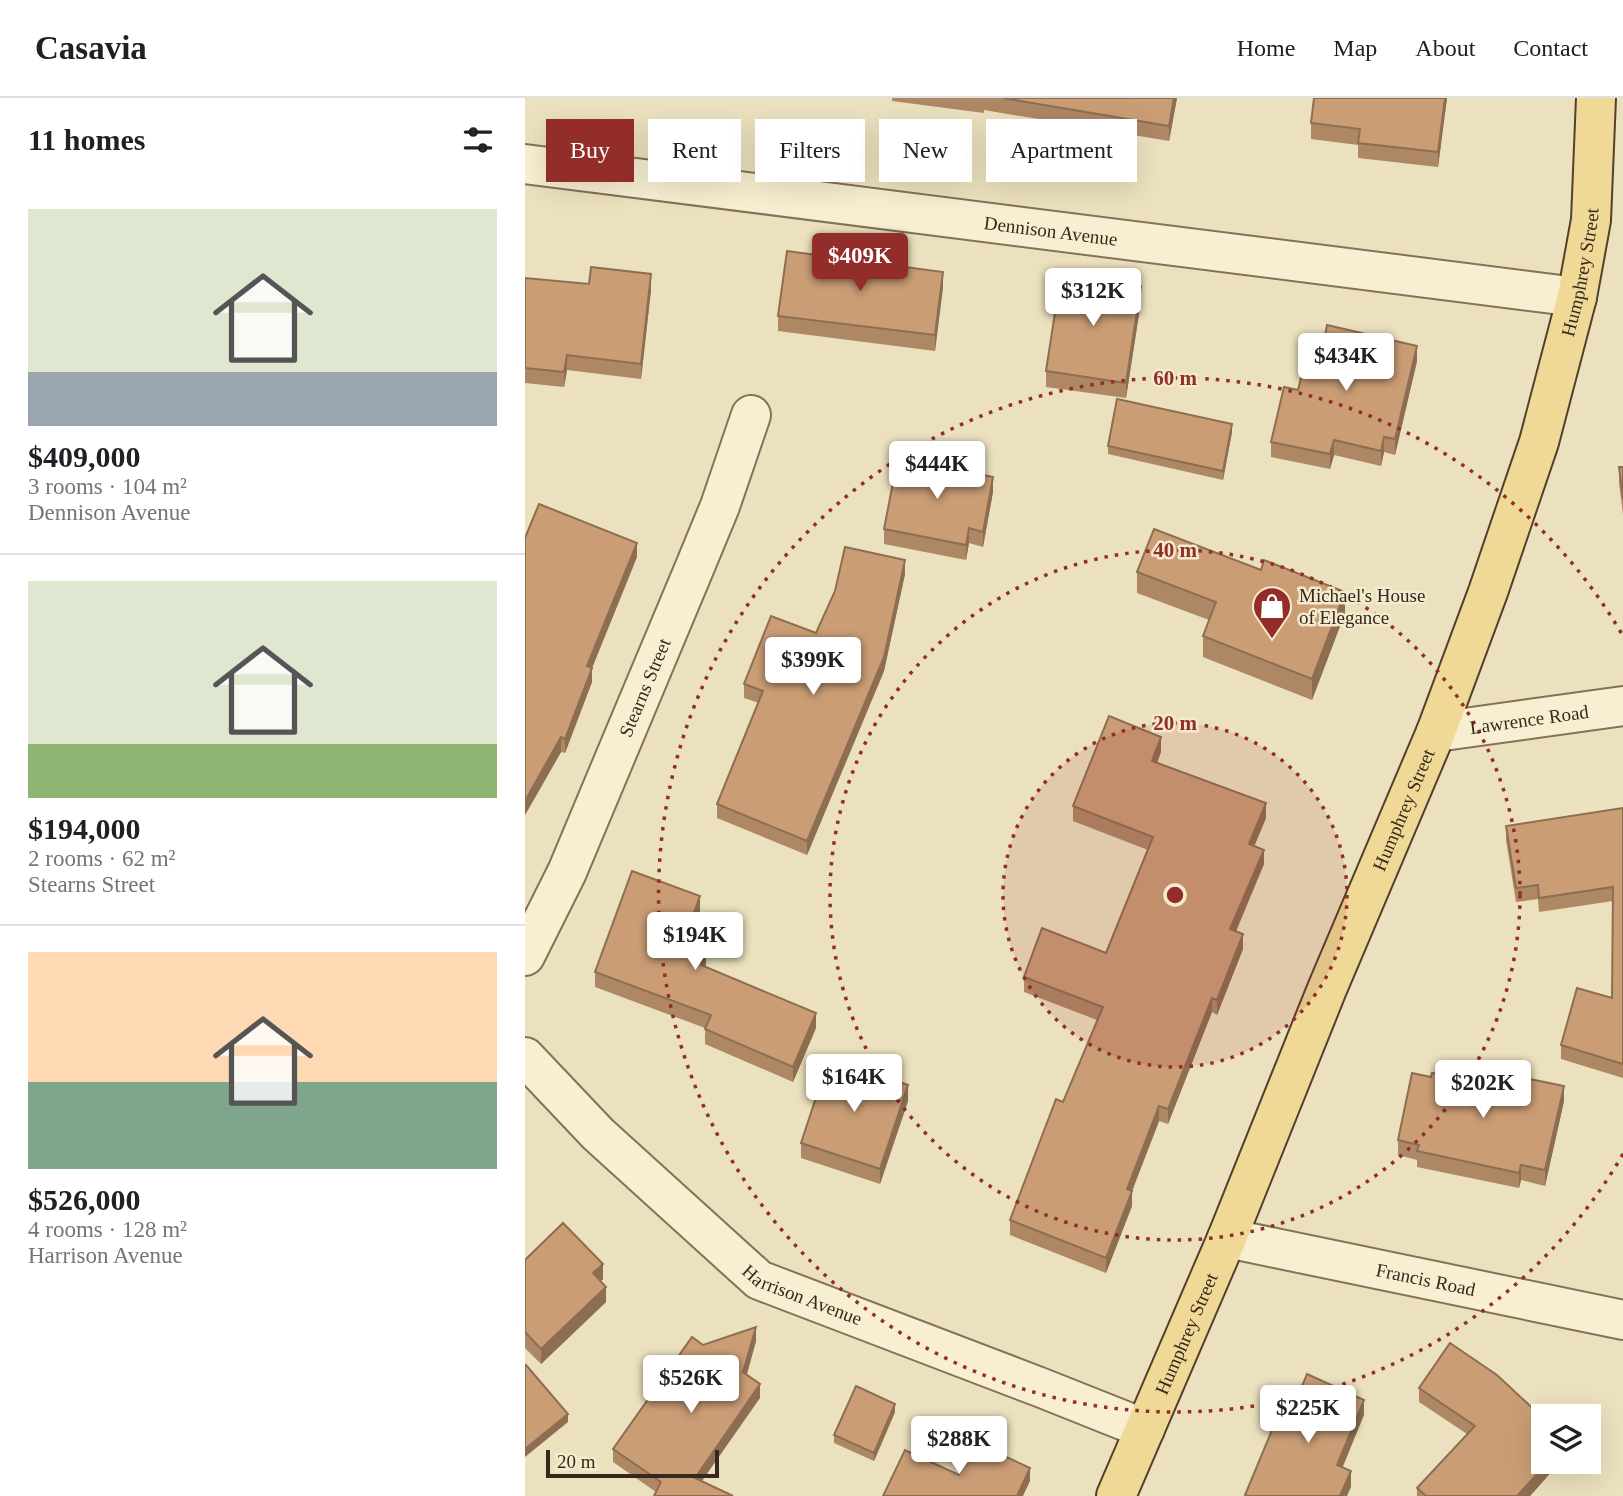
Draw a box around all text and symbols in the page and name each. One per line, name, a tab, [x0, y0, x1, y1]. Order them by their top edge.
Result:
text: Casavia	[35, 30, 147, 66]
text: Home	[1237, 35, 1295, 61]
text: Map	[1333, 35, 1377, 61]
text: About	[1415, 35, 1475, 61]
text: Contact	[1513, 35, 1588, 61]
chip: Buy	[546, 119, 634, 182]
chip: Rent	[648, 119, 741, 182]
chip: Filters	[755, 119, 865, 182]
chip: New	[879, 119, 972, 182]
chip: Apartment	[986, 119, 1137, 182]
icon: filters	[459, 121, 497, 159]
text: 11 homes	[28, 123, 146, 156]
street label: Humphrey Street	[1557, 207, 1603, 339]
street label: Dennison Avenue	[983, 212, 1119, 250]
pin: $409K	[811, 234, 909, 293]
text: $409K	[828, 243, 892, 268]
icon: home	[200, 255, 326, 381]
pin: $312K	[1044, 268, 1142, 328]
text: $312K	[1061, 278, 1125, 303]
pin: $434K	[1297, 334, 1395, 393]
text: $434K	[1314, 343, 1378, 368]
text: 60 m	[1153, 366, 1197, 390]
text: $409,000	[28, 440, 141, 473]
pin: $444K	[888, 442, 986, 501]
text: $444K	[905, 451, 969, 476]
text: 3 rooms · 104 m²	[28, 474, 187, 499]
text: Dennison Avenue	[28, 500, 190, 525]
text: 40 m	[1153, 538, 1197, 562]
shop icon: Michael's House of Elegance	[1251, 585, 1293, 640]
place label: Michael's House of Elegance	[1299, 585, 1425, 628]
icon: home	[200, 627, 326, 753]
street label: Stearns Street	[615, 634, 675, 740]
pin: $399K	[764, 638, 862, 697]
text: $399K	[781, 647, 845, 672]
street label: Lawrence Road	[1468, 701, 1590, 738]
text: 20 m	[1153, 711, 1197, 735]
street label: Humphrey Street	[1368, 745, 1439, 874]
text: $194,000	[28, 812, 141, 845]
text: 2 rooms · 62 m²	[28, 846, 175, 871]
text: Stearns Street	[28, 872, 155, 897]
centre of rings	[1163, 883, 1187, 907]
pin: $194K	[646, 912, 744, 972]
text: $194K	[663, 922, 727, 947]
icon: home	[200, 998, 326, 1124]
pin: $164K	[805, 1054, 903, 1114]
pin: $202K	[1434, 1060, 1532, 1120]
text: $164K	[822, 1064, 886, 1089]
text: $202K	[1451, 1070, 1515, 1095]
text: $526,000	[28, 1183, 141, 1216]
text: 4 rooms · 128 m²	[28, 1217, 187, 1242]
text: Harrison Avenue	[28, 1243, 183, 1268]
street label: Francis Road	[1374, 1259, 1478, 1300]
street label: Harrison Avenue	[738, 1260, 865, 1329]
street label: Humphrey Street	[1151, 1269, 1222, 1398]
pin: $526K	[642, 1356, 740, 1415]
text: $526K	[659, 1365, 723, 1390]
pin: $225K	[1259, 1386, 1357, 1445]
text: $225K	[1276, 1395, 1340, 1420]
map controls	[1531, 1404, 1601, 1474]
button: layers	[1531, 1404, 1601, 1474]
pin: $288K	[910, 1416, 1008, 1476]
text: $288K	[927, 1426, 991, 1451]
scale bar	[546, 1447, 719, 1479]
text: 20 m	[557, 1451, 596, 1472]

